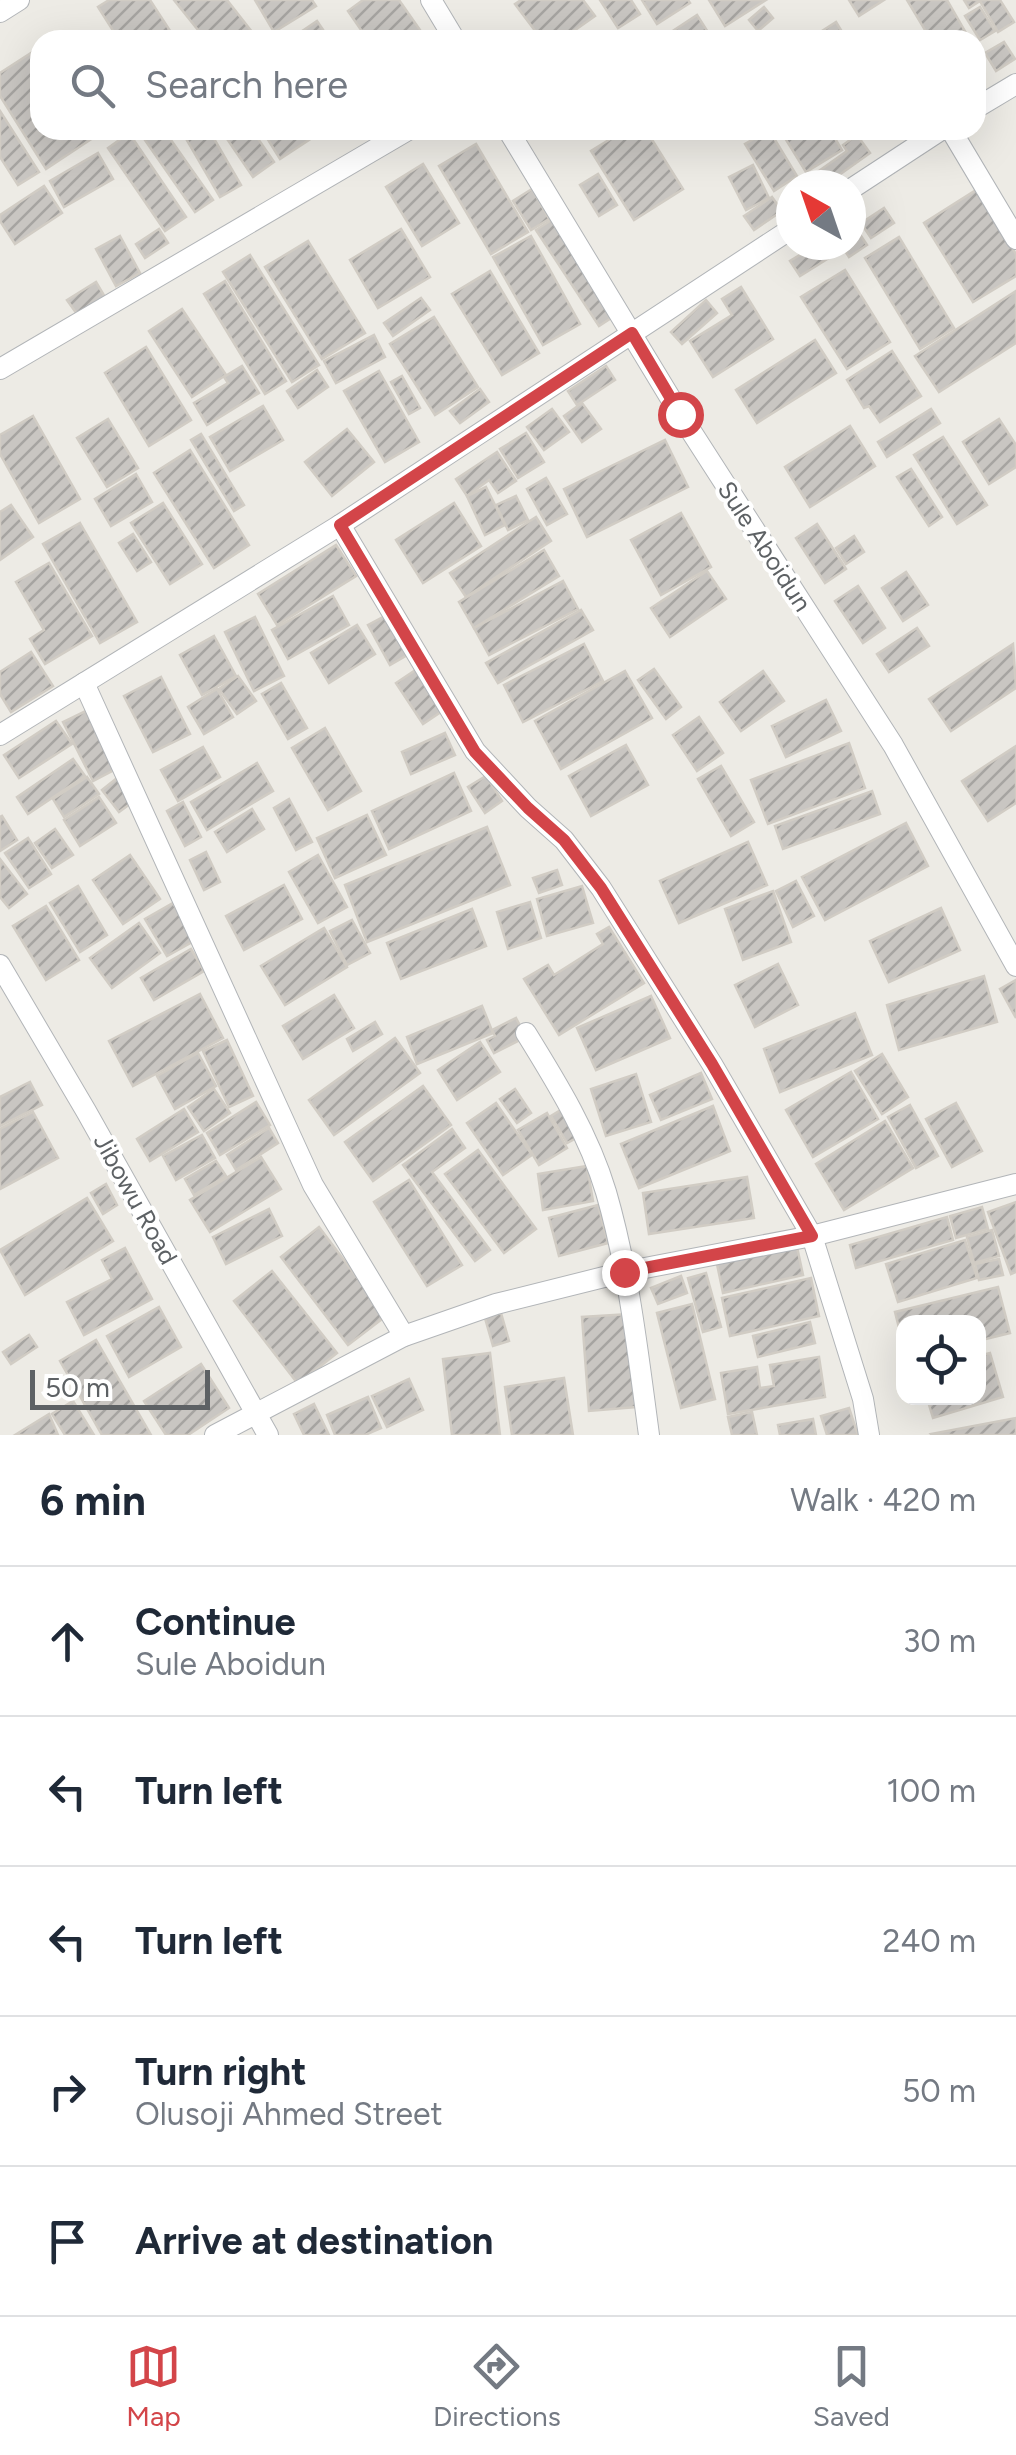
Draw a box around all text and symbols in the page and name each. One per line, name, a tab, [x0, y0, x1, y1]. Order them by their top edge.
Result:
search box	[30, 30, 986, 140]
icon: search	[65, 58, 120, 113]
text: Search here	[145, 62, 348, 108]
north arrow	[776, 170, 866, 260]
route start	[658, 392, 704, 438]
street label: Sule Aboidun	[712, 475, 818, 617]
street label: Jibowu Road	[88, 1128, 184, 1270]
route end	[602, 1250, 648, 1296]
map controls	[896, 1315, 986, 1405]
button: locate	[896, 1315, 986, 1405]
scale bar	[30, 1365, 210, 1410]
text: 50 m	[45, 1370, 110, 1404]
text: 6 min	[40, 1475, 146, 1526]
text: Walk · 420 m	[790, 1481, 976, 1519]
text: Continue	[135, 1599, 296, 1645]
icon: ahead	[40, 1614, 95, 1669]
text: 30 m	[903, 1622, 976, 1660]
text: Sule Aboidun	[135, 1645, 326, 1683]
icon: left	[40, 1764, 95, 1819]
text: Turn left	[135, 1768, 283, 1814]
text: 100 m	[887, 1772, 976, 1810]
icon: left	[40, 1914, 95, 1969]
text: Turn left	[135, 1918, 283, 1964]
text: 240 m	[883, 1922, 976, 1960]
text: Turn right	[135, 2049, 307, 2095]
icon: right	[40, 2064, 95, 2119]
text: 50 m	[902, 2072, 976, 2110]
text: Olusoji Ahmed Street	[135, 2095, 443, 2133]
icon: arrive	[40, 2214, 95, 2269]
text: Arrive at destination	[135, 2218, 493, 2264]
tab: Map	[126, 2339, 181, 2433]
tab: Directions	[433, 2339, 561, 2433]
tab: Saved	[813, 2339, 890, 2433]

